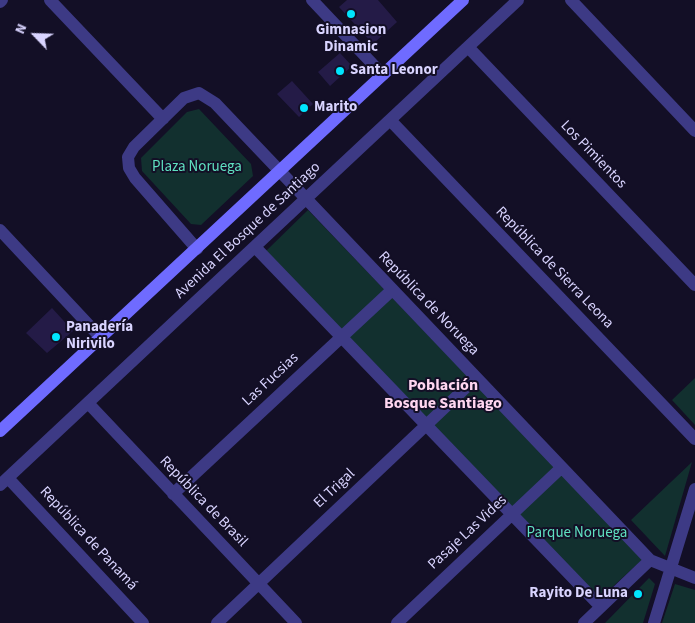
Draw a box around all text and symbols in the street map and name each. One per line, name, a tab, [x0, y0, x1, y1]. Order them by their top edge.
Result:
marker: Gimnasion Dinamic	[345, 8, 357, 20]
north arrow	[10, 10, 60, 60]
text: N	[10, 21, 32, 37]
place label: Gimnasion Dinamic	[316, 22, 386, 57]
place label: Santa Leonor	[350, 62, 438, 80]
marker: Santa Leonor	[334, 65, 346, 77]
place label: Marito	[314, 99, 357, 117]
marker: Marito	[298, 102, 310, 114]
street label: Los Pimientos	[556, 117, 630, 193]
park label: Plaza Noruega	[152, 159, 242, 177]
street label: Avenida El Bosque de Santiago	[172, 159, 324, 303]
street label: República de Sierra Leona	[491, 203, 617, 333]
street label: República de Noruega	[374, 248, 482, 360]
place label: Panadería Nirivilo	[66, 319, 133, 354]
marker: Panadería Nirivilo	[50, 331, 62, 343]
street label: Las Fucsias	[239, 350, 303, 410]
district label: Población Bosque Santiago	[384, 376, 502, 414]
street label: República de Brasil	[155, 453, 251, 551]
street label: El Trigal	[311, 465, 359, 513]
street label: República de Panamá	[35, 483, 141, 595]
street label: Pasaje Las Vides	[425, 492, 511, 574]
park label: Parque Noruega	[527, 525, 627, 543]
place label: Rayito De Luna	[529, 585, 628, 603]
marker: Rayito De Luna	[632, 588, 644, 600]

